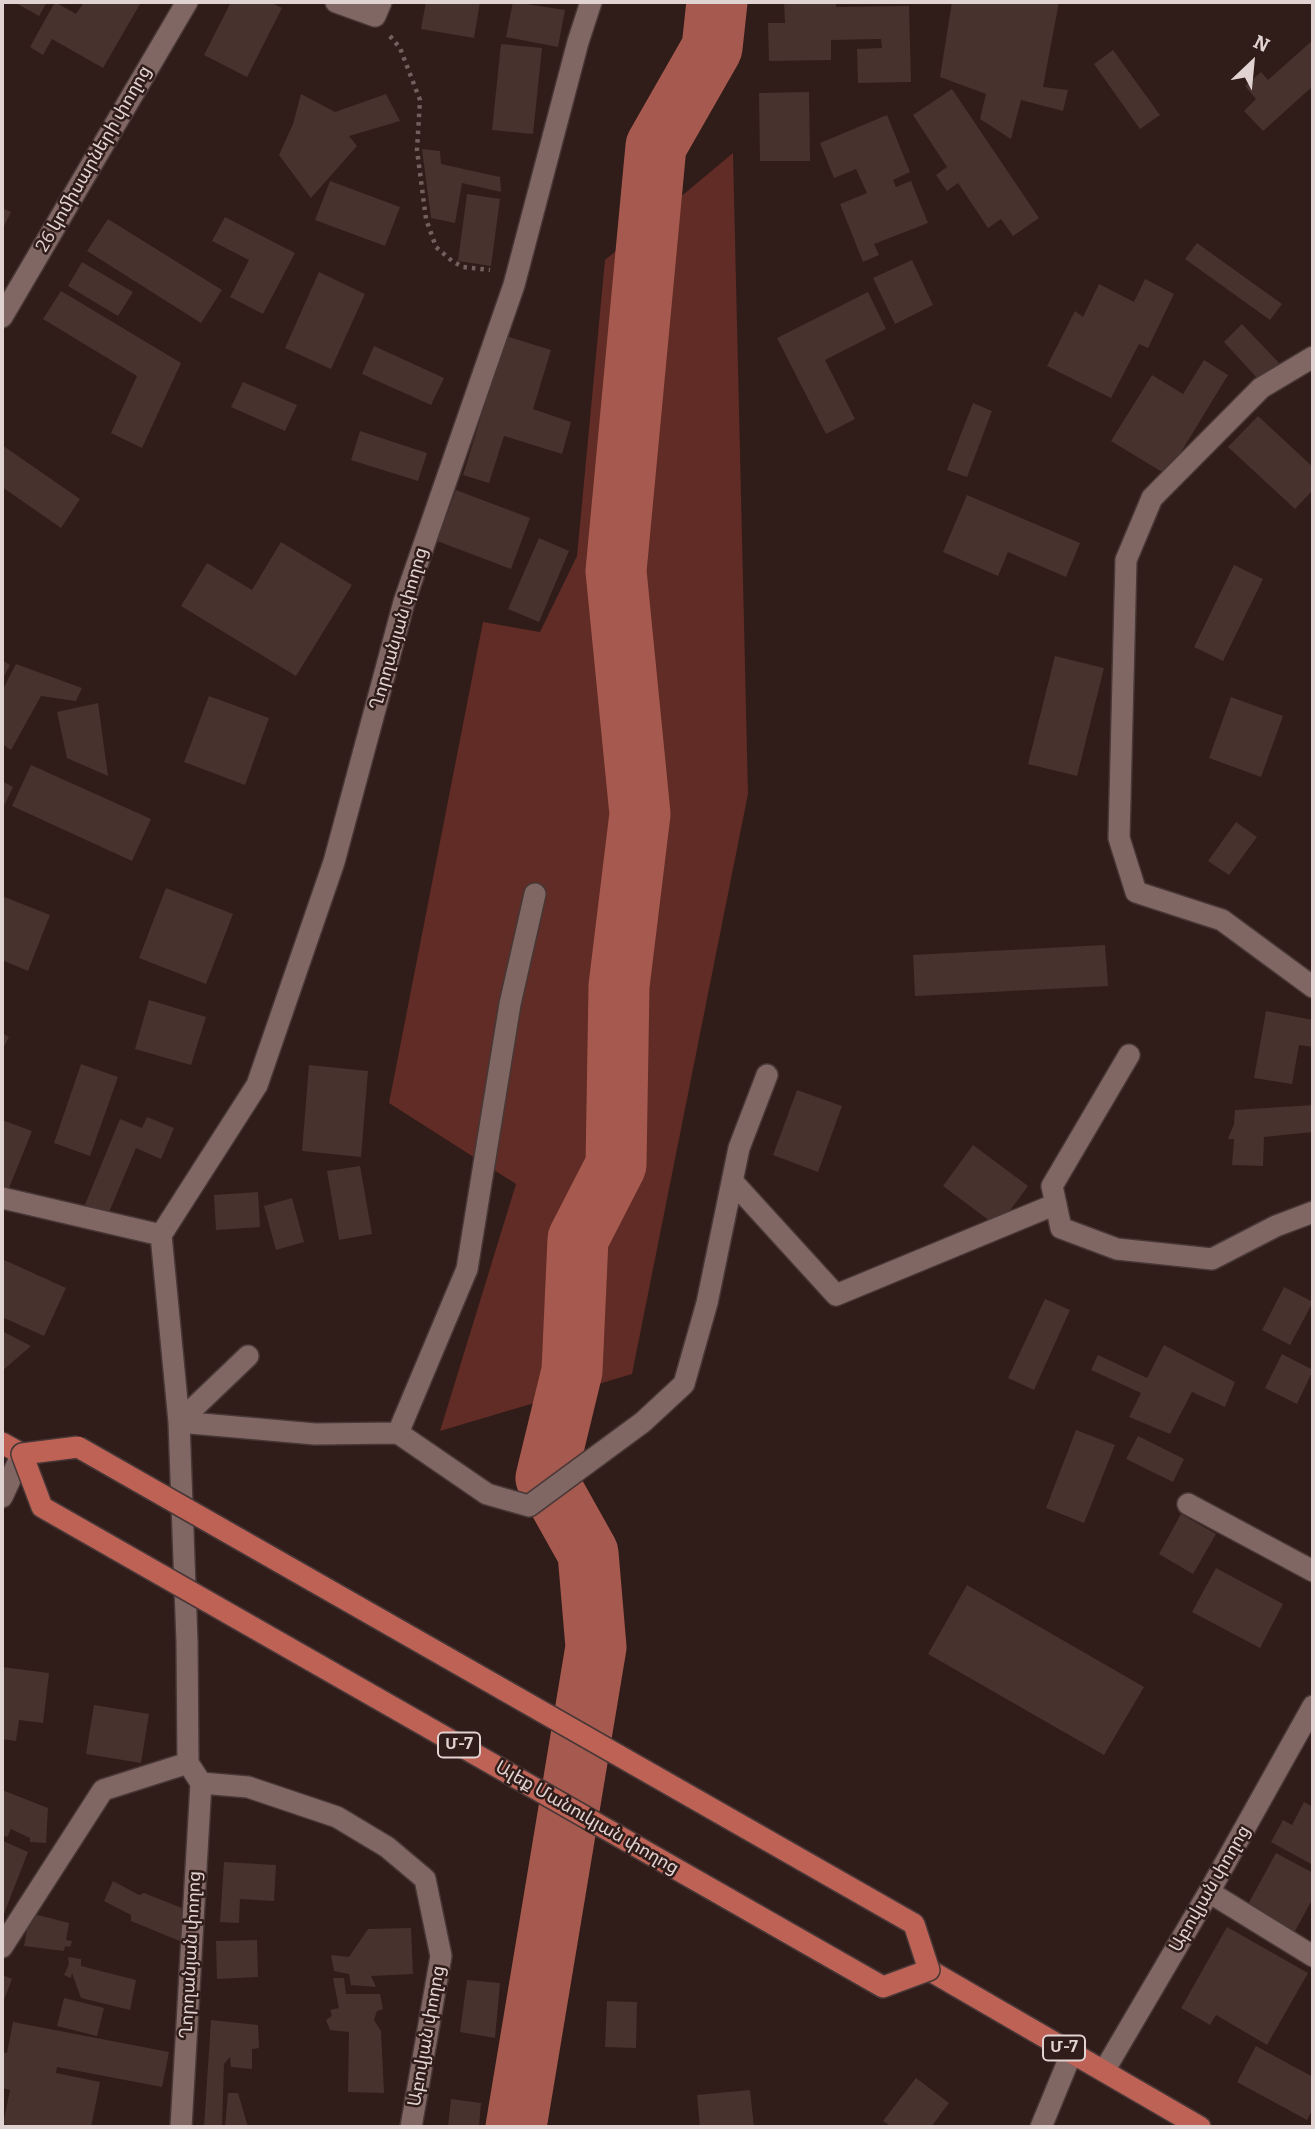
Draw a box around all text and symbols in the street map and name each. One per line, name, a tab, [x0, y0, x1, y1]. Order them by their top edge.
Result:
north arrow	[1217, 28, 1287, 98]
text: N	[1250, 30, 1273, 57]
street label: 26 կոմիսարների փողոց	[32, 62, 156, 256]
street label: Ղորղանյան փողոց	[365, 545, 433, 713]
road number: Մ-7	[438, 1732, 480, 1758]
street label: Ալեք Մանուկյան փողոց	[491, 1757, 683, 1879]
street label: Աբովյան փողոց	[1165, 1822, 1255, 1956]
street label: Ղորղանյան փողոց	[176, 1870, 206, 2040]
street label: Աբովյան փողոց	[404, 1964, 450, 2108]
road number: Մ-7	[1043, 2036, 1085, 2060]

